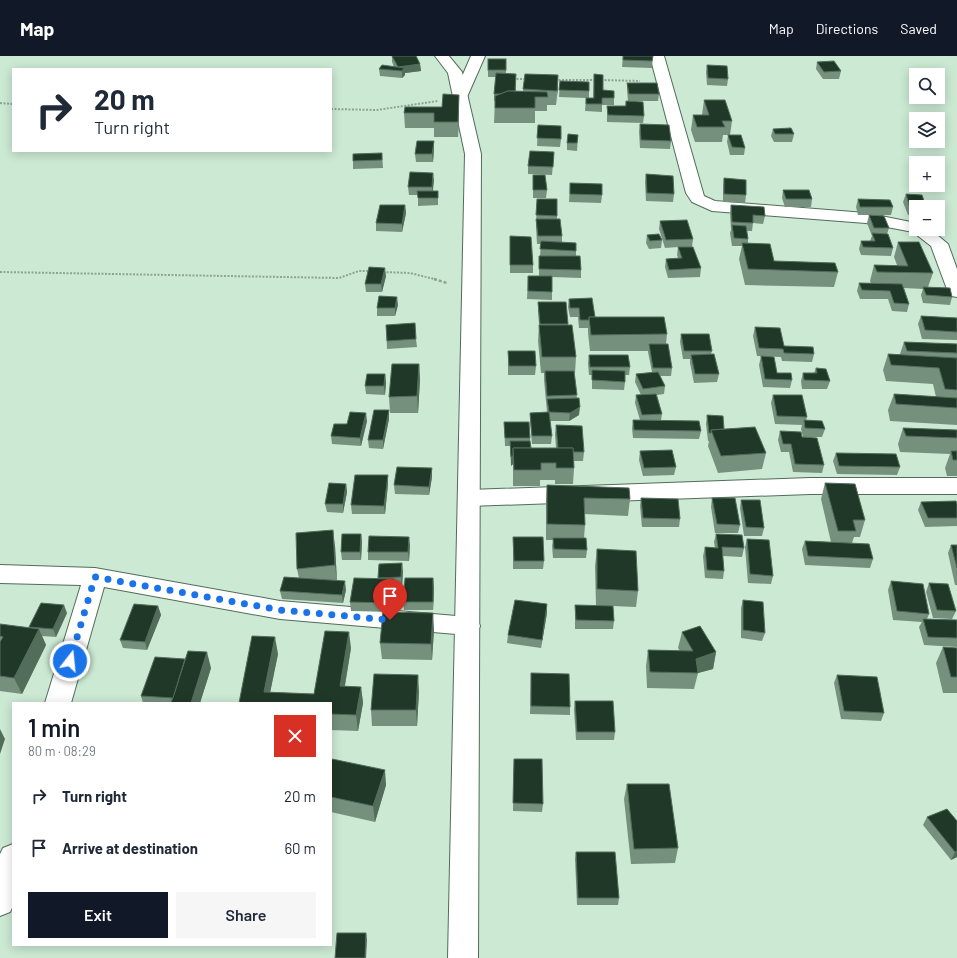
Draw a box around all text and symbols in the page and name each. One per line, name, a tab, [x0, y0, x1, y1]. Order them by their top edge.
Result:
text: Map	[20, 17, 54, 40]
text: Map	[769, 20, 794, 37]
text: Directions	[816, 20, 878, 37]
text: Saved	[900, 20, 937, 37]
map controls	[909, 68, 945, 236]
button: search	[909, 68, 945, 104]
text: 20 m	[94, 82, 155, 116]
icon: right	[28, 84, 80, 136]
button: layers	[909, 112, 945, 148]
text: Turn right	[94, 116, 170, 138]
button: +	[909, 156, 945, 192]
button: −	[909, 200, 945, 236]
pin	[373, 579, 407, 620]
icon: arrive	[379, 585, 401, 607]
position arrow	[49, 640, 91, 682]
text: 1 min	[28, 713, 80, 742]
button: close	[274, 715, 316, 757]
text: 80 m · 08:29	[28, 743, 96, 759]
icon: right	[28, 785, 50, 807]
text: Turn right	[62, 787, 127, 805]
text: 20 m	[284, 787, 316, 805]
icon: arrive	[28, 837, 50, 859]
text: Arrive at destination	[62, 839, 198, 857]
text: 60 m	[284, 839, 316, 857]
button: Exit	[28, 892, 168, 938]
button: Share	[176, 892, 316, 938]

